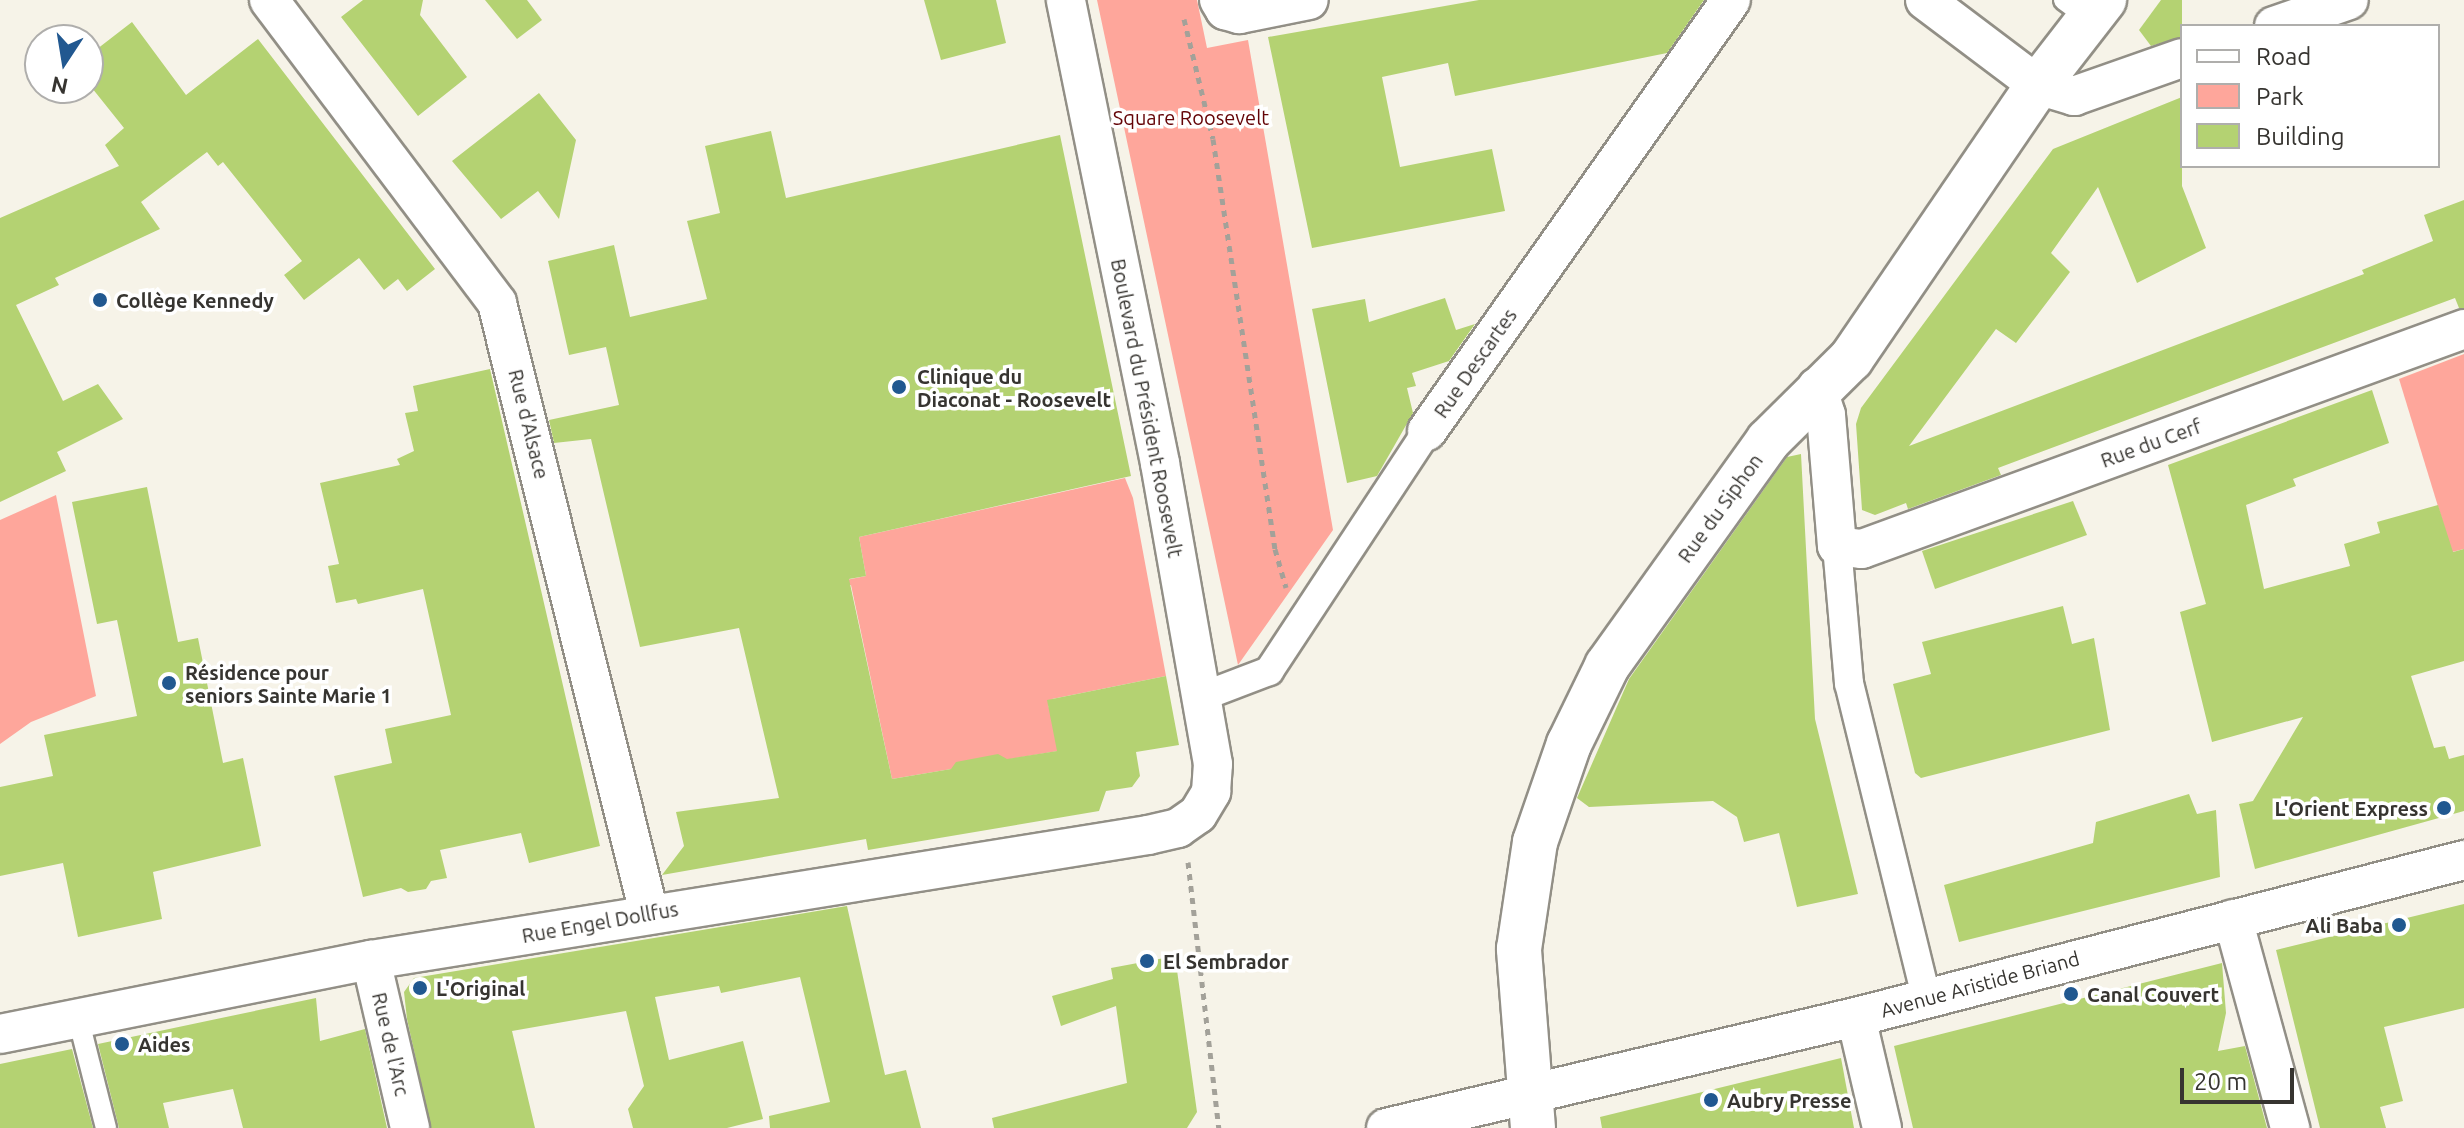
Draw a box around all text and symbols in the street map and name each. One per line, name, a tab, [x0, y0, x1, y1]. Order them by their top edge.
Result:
north arrow	[24, 24, 104, 104]
legend	[2180, 24, 2440, 168]
text: Road	[2256, 43, 2311, 70]
text: N	[49, 72, 70, 100]
text: Park	[2256, 83, 2304, 110]
park label: Square Roosevelt	[1113, 105, 1269, 129]
text: Building	[2256, 123, 2344, 150]
street label: Boulevard du Président Roosevelt	[1106, 257, 1188, 559]
place label: Collège Kennedy	[116, 288, 274, 312]
marker: Collège Kennedy	[91, 291, 109, 309]
street label: Rue Descartes	[1428, 304, 1522, 422]
place label: Clinique du Diaconat - Roosevelt	[917, 364, 1111, 411]
street label: Rue d'Alsace	[504, 367, 554, 481]
marker: Clinique du Diaconat - Roosevelt	[888, 376, 910, 398]
street label: Rue du Cerf	[2097, 414, 2205, 472]
street label: Rue du Siphon	[1672, 449, 1768, 567]
place label: Résidence pour seniors Sainte Marie 1	[185, 660, 392, 707]
marker: Résidence pour seniors Sainte Marie 1	[160, 674, 178, 692]
place label: L'Orient Express	[2275, 796, 2428, 820]
marker: L'Orient Express	[2435, 799, 2453, 817]
street label: Rue Engel Dollfus	[520, 896, 680, 948]
place label: Ali Baba	[2306, 913, 2383, 937]
marker: Ali Baba	[2390, 916, 2408, 934]
street label: Avenue Aristide Briand	[1878, 946, 2082, 1022]
place label: El Sembrador	[1163, 949, 1289, 973]
marker: El Sembrador	[1138, 952, 1156, 970]
place label: L'Original	[436, 976, 525, 1000]
marker: L'Original	[411, 979, 429, 997]
place label: Canal Couvert	[2087, 982, 2219, 1006]
marker: Canal Couvert	[2062, 985, 2080, 1003]
street label: Rue de l'Arc	[367, 990, 415, 1098]
place label: Aides	[138, 1032, 191, 1056]
marker: Aides	[113, 1035, 131, 1053]
scale bar	[2184, 1052, 2298, 1102]
text: 20 m	[2194, 1068, 2247, 1095]
place label: Aubry Presse	[1727, 1088, 1852, 1112]
marker: Aubry Presse	[1702, 1091, 1720, 1109]

